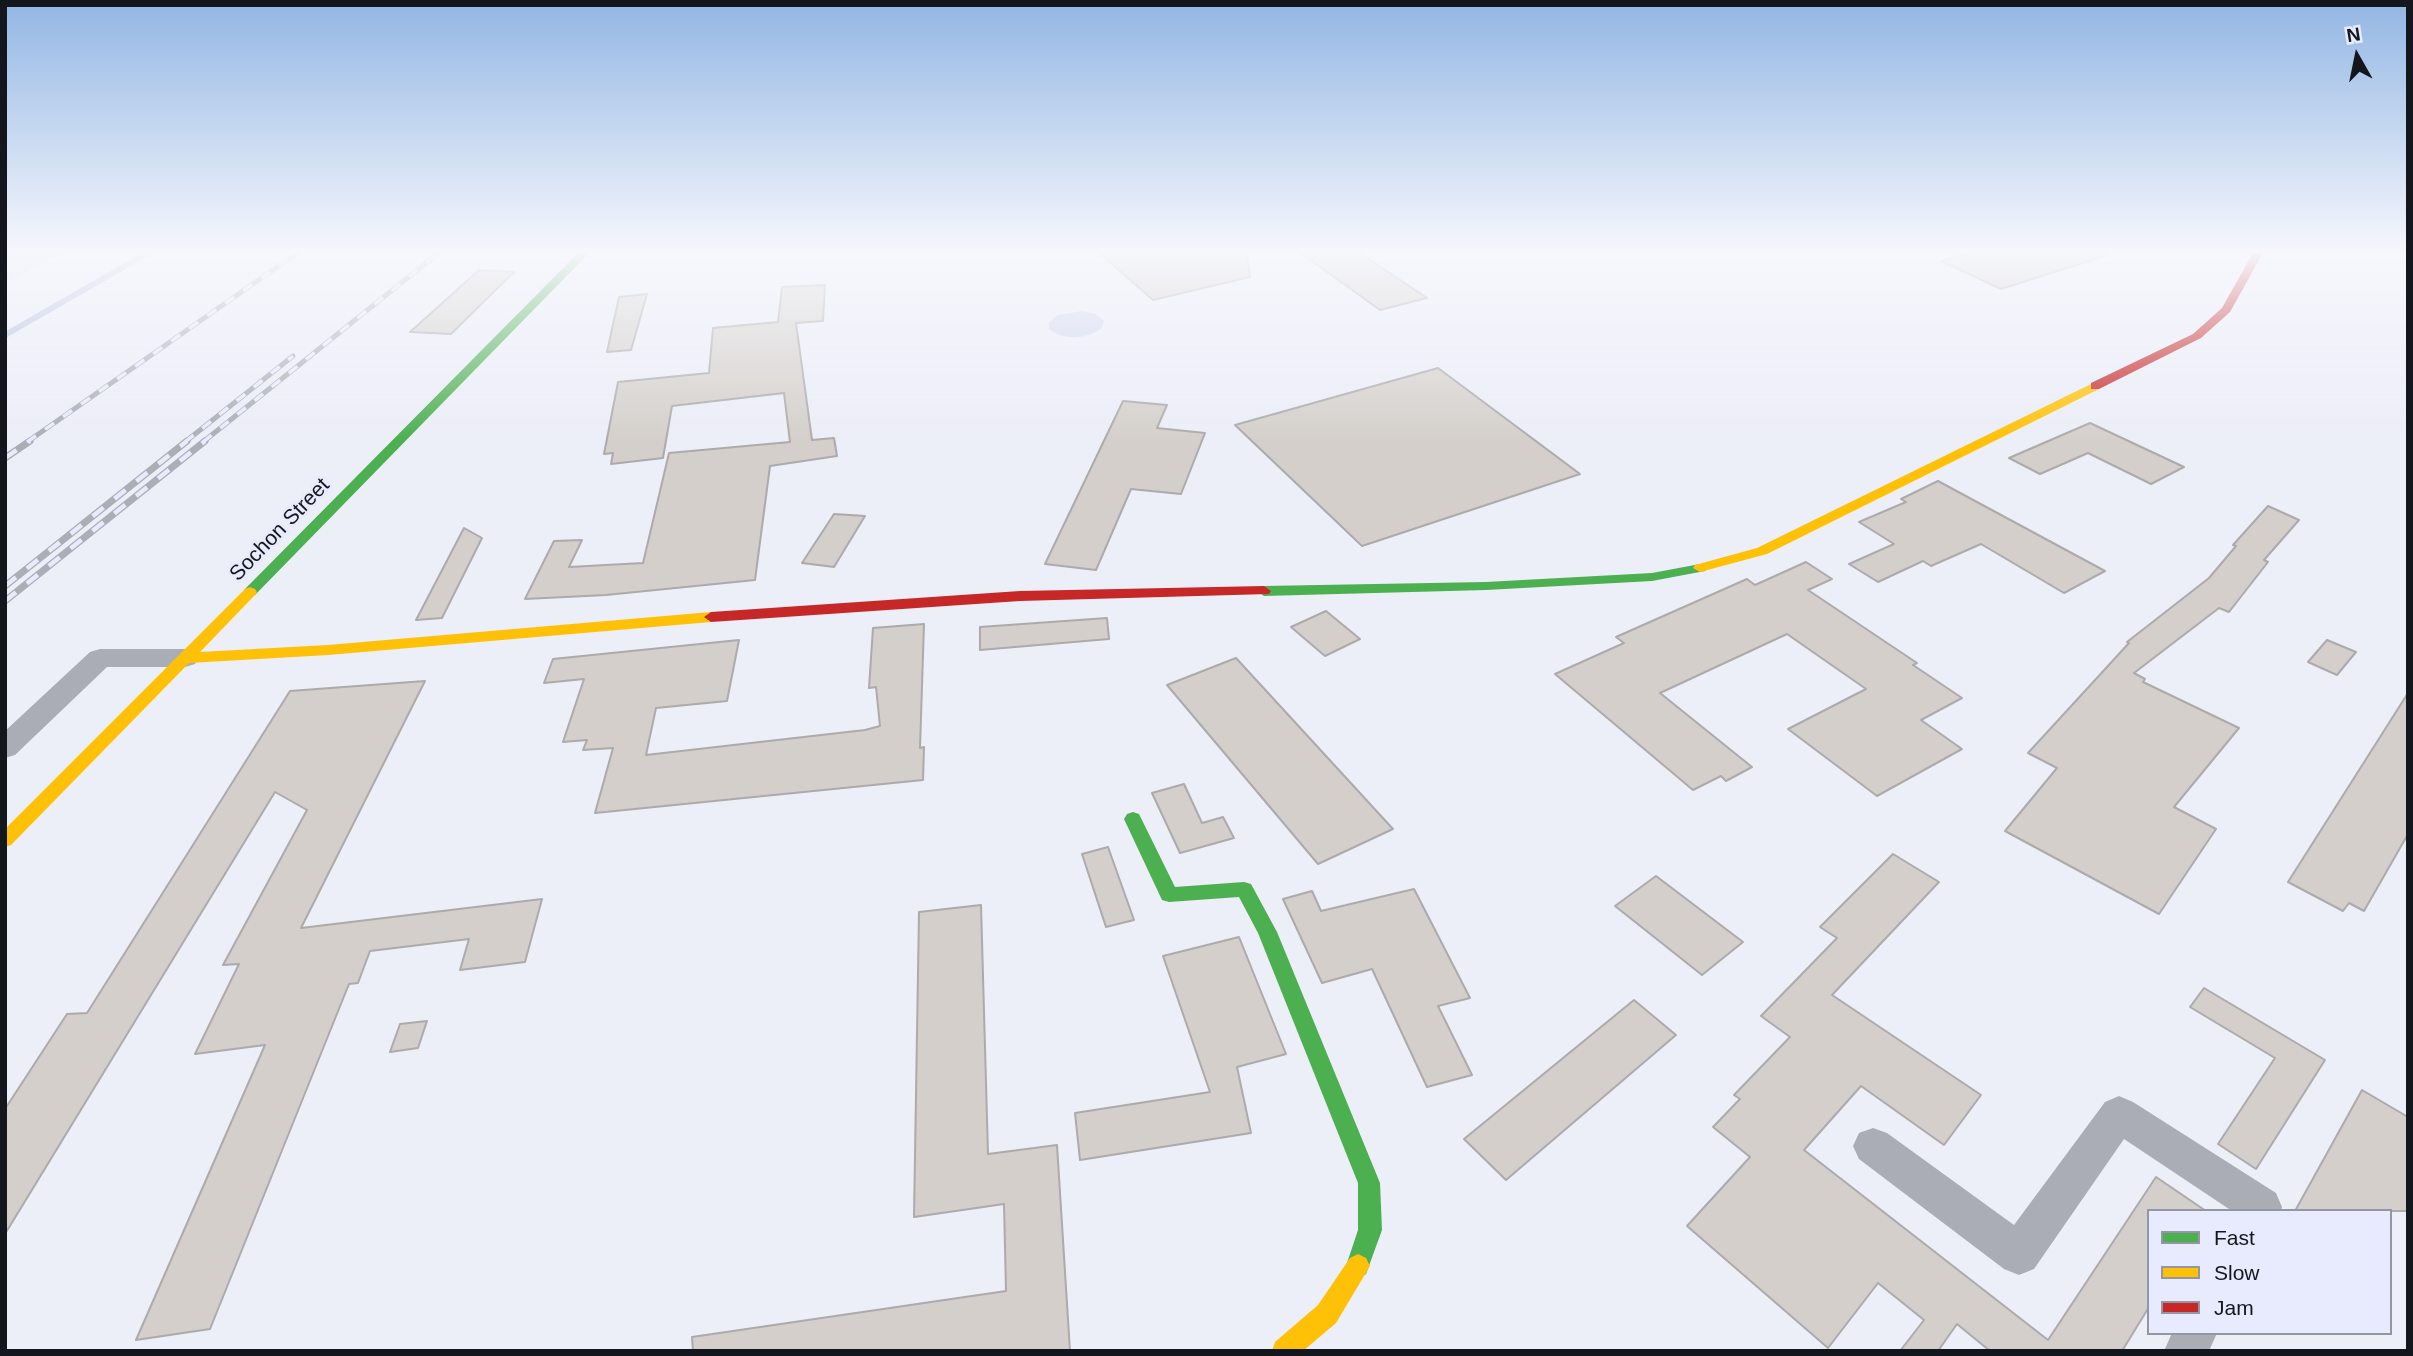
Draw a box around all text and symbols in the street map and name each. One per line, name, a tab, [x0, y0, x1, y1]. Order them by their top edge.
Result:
north arrow	[2322, 21, 2392, 91]
text: N	[2345, 23, 2362, 46]
street label: Sochon Street	[225, 473, 335, 587]
legend	[2147, 1209, 2392, 1335]
text: Fast	[2214, 1226, 2255, 1249]
text: Slow	[2214, 1261, 2260, 1284]
text: Jam	[2214, 1296, 2254, 1319]

